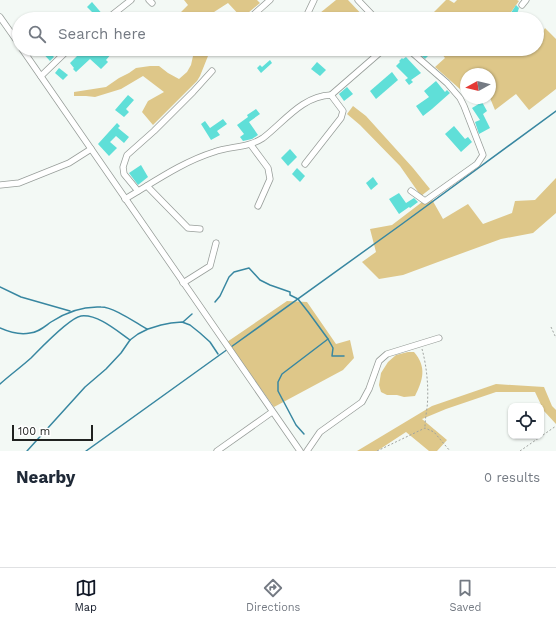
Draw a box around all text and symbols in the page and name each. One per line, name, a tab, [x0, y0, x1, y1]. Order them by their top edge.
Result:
search box	[12, 12, 544, 56]
icon: search	[26, 23, 48, 45]
text: Search here	[58, 25, 146, 43]
north arrow	[460, 68, 496, 104]
map controls	[508, 403, 544, 439]
button: locate	[508, 403, 544, 439]
scale bar	[12, 423, 93, 442]
text: 100 m	[18, 425, 50, 438]
text: Nearby	[16, 467, 75, 487]
text: 0 results	[484, 470, 540, 485]
tab: Map	[75, 577, 97, 614]
tab: Directions	[246, 577, 300, 614]
tab: Saved	[449, 577, 481, 614]

